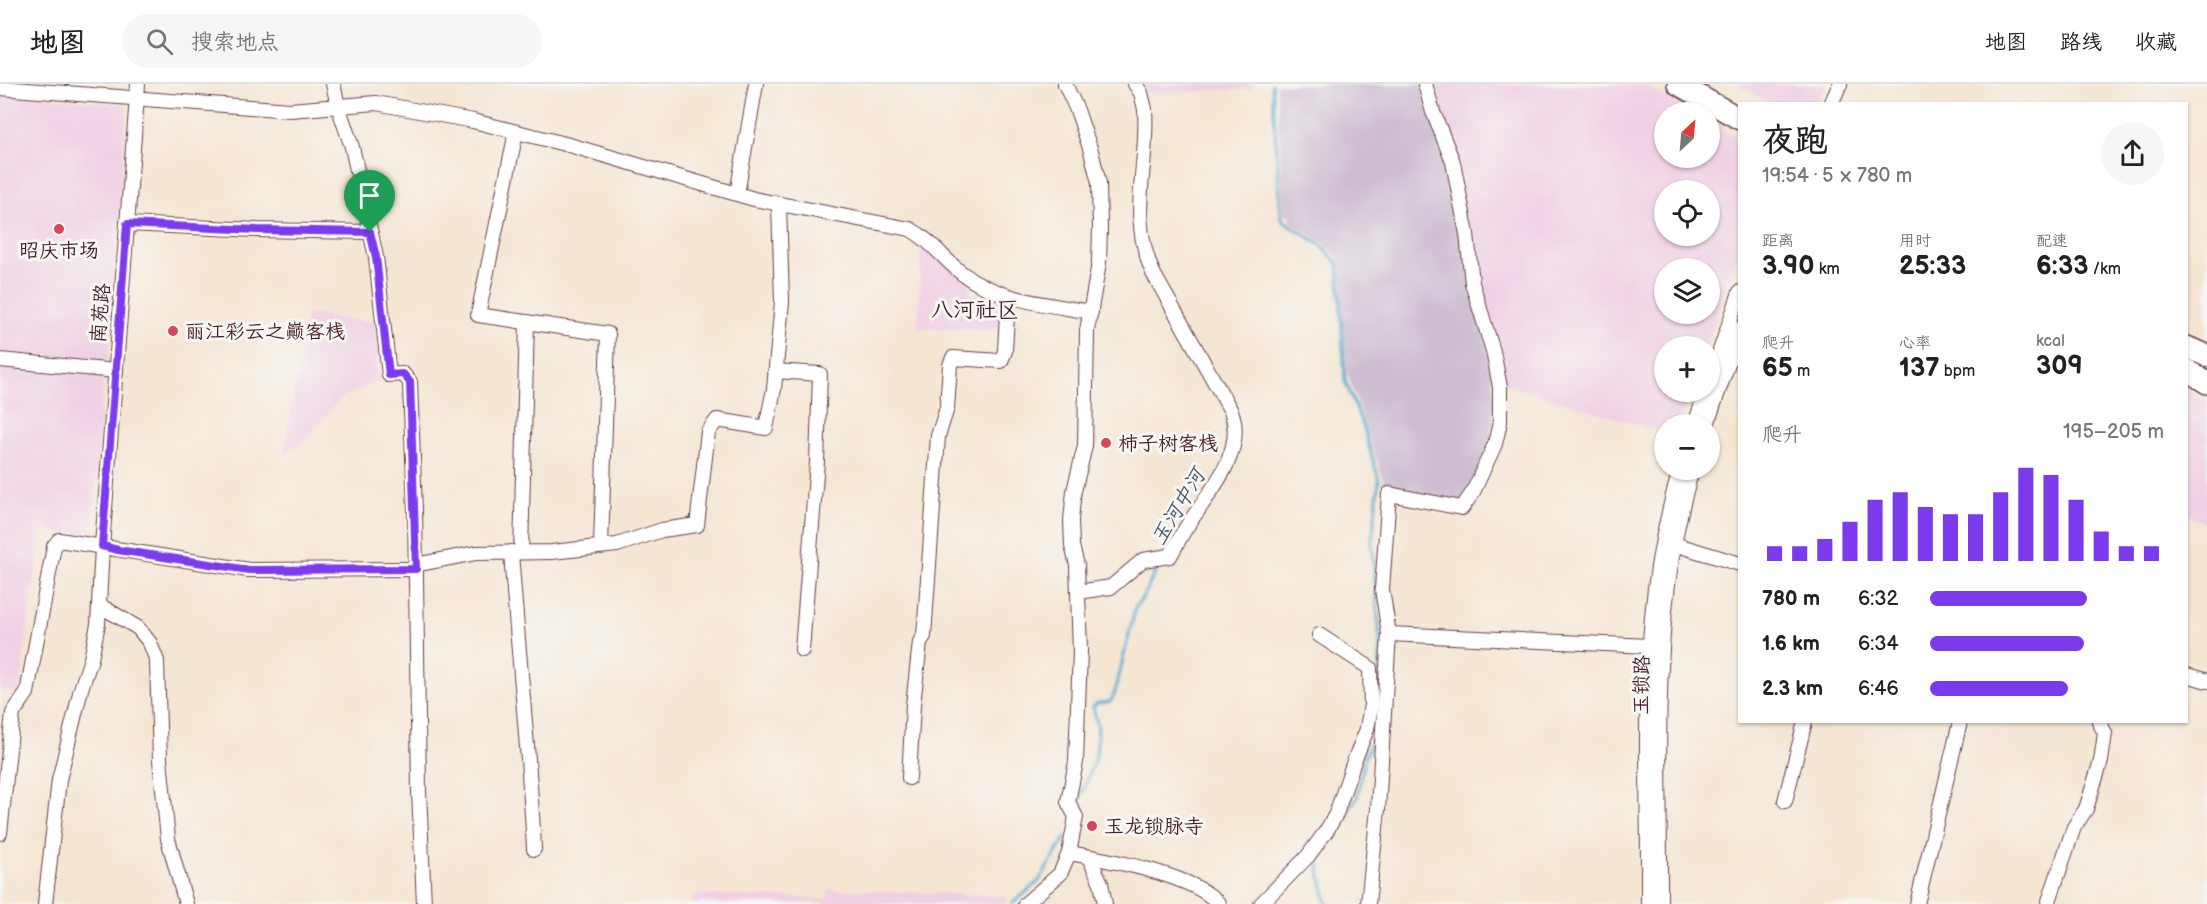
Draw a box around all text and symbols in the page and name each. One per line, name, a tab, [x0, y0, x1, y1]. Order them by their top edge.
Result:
search box	[122, 14, 542, 68]
icon: search	[143, 25, 176, 58]
text: 地图	[30, 27, 86, 60]
text: 搜索地点	[191, 29, 279, 56]
text: 地图	[1985, 30, 2027, 55]
text: 路线	[2060, 30, 2102, 55]
text: 收藏	[2135, 30, 2177, 55]
north arrow	[1654, 102, 1720, 168]
map controls	[1654, 102, 1720, 480]
text: 夜跑	[1762, 121, 1828, 161]
button: share	[2101, 122, 2164, 185]
text: 19:54 · 5 × 780 m	[1762, 164, 1912, 188]
pin	[344, 170, 395, 232]
icon: arrive	[353, 179, 386, 212]
button: locate	[1654, 180, 1720, 246]
marker: 昭庆市场	[52, 222, 66, 236]
text: 距离	[1762, 232, 1794, 251]
text: 用时	[1899, 232, 1931, 251]
text: 配速	[2036, 232, 2068, 251]
place label: 昭庆市场	[19, 239, 99, 263]
text: 3.90	[1762, 251, 1814, 282]
text: 25:33	[1899, 251, 1966, 282]
text: 6:33	[2036, 251, 2088, 282]
button: layers	[1654, 258, 1720, 324]
text: km	[1814, 260, 1840, 279]
text: /km	[2088, 260, 2121, 279]
street label: 南苑路	[86, 281, 116, 344]
district label: 八河社区	[931, 297, 1019, 324]
place label: 丽江彩云之巅客栈	[185, 320, 345, 344]
marker: 丽江彩云之巅客栈	[166, 324, 180, 338]
text: kcal	[2036, 332, 2065, 351]
text: 爬升	[1762, 334, 1794, 353]
text: 心率	[1899, 334, 1931, 353]
button: +	[1654, 336, 1720, 402]
text: 309	[2036, 351, 2083, 382]
text: 65	[1762, 353, 1793, 384]
text: 137	[1899, 353, 1939, 384]
text: m	[1793, 362, 1810, 381]
text: bpm	[1939, 362, 1975, 381]
button: −	[1654, 414, 1720, 480]
text: 195–205 m	[2063, 420, 2164, 444]
text: 爬升	[1762, 423, 1802, 447]
place label: 柿子树客栈	[1118, 432, 1218, 456]
marker: 柿子树客栈	[1099, 436, 1113, 450]
water label: 玉河中河	[1146, 462, 1212, 550]
text: 780 m	[1762, 587, 1820, 611]
text: 6:32	[1858, 587, 1898, 611]
text: 1.6 km	[1762, 632, 1820, 656]
text: 6:34	[1858, 632, 1899, 656]
street label: 玉锁路	[1629, 654, 1655, 715]
text: 2.3 km	[1762, 677, 1823, 701]
text: 6:46	[1858, 677, 1899, 701]
place label: 玉龙锁脉寺	[1104, 815, 1204, 839]
marker: 玉龙锁脉寺	[1085, 819, 1099, 833]

